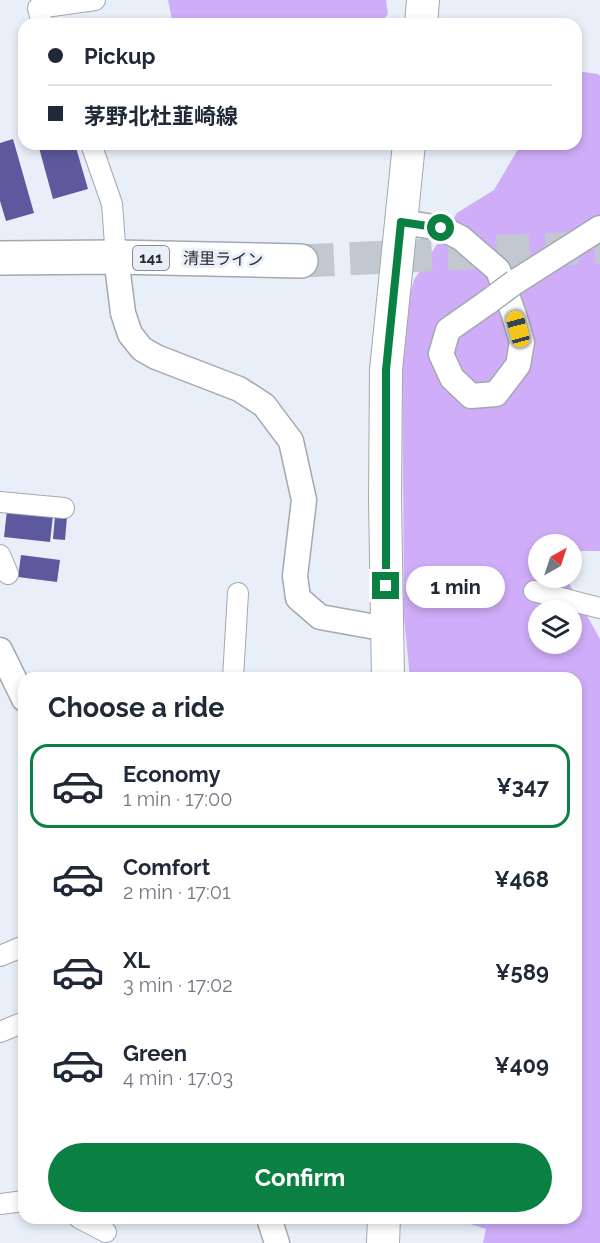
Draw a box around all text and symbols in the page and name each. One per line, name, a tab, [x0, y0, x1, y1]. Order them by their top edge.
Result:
text: Pickup	[84, 43, 156, 69]
text: 茅野北杜韮崎線	[84, 103, 238, 129]
route start	[427, 214, 454, 241]
road number: 141	[133, 246, 169, 270]
street label: 清里ライン	[183, 249, 263, 269]
car	[505, 309, 531, 349]
north arrow	[528, 534, 582, 588]
map controls	[528, 534, 582, 654]
callout: 1 min	[407, 565, 506, 607]
route end	[372, 572, 399, 599]
text: 1 min	[430, 575, 481, 599]
button: layers	[528, 600, 582, 654]
text: Choose a ride	[48, 692, 224, 723]
icon: car	[51, 759, 105, 813]
text: Economy	[123, 761, 221, 787]
text: ¥347	[496, 773, 549, 799]
text: 1 min · 17:00	[123, 787, 232, 811]
icon: car	[51, 852, 105, 906]
text: Comfort	[123, 854, 210, 880]
text: ¥468	[494, 866, 549, 892]
text: 2 min · 17:01	[123, 880, 231, 904]
icon: car	[51, 945, 105, 999]
text: XL	[123, 947, 150, 973]
text: ¥589	[495, 959, 549, 985]
text: 3 min · 17:02	[123, 973, 233, 997]
icon: car	[51, 1038, 105, 1092]
text: Green	[123, 1040, 187, 1066]
text: ¥409	[494, 1052, 549, 1078]
text: 4 min · 17:03	[123, 1066, 233, 1090]
button: Confirm	[48, 1143, 552, 1212]

